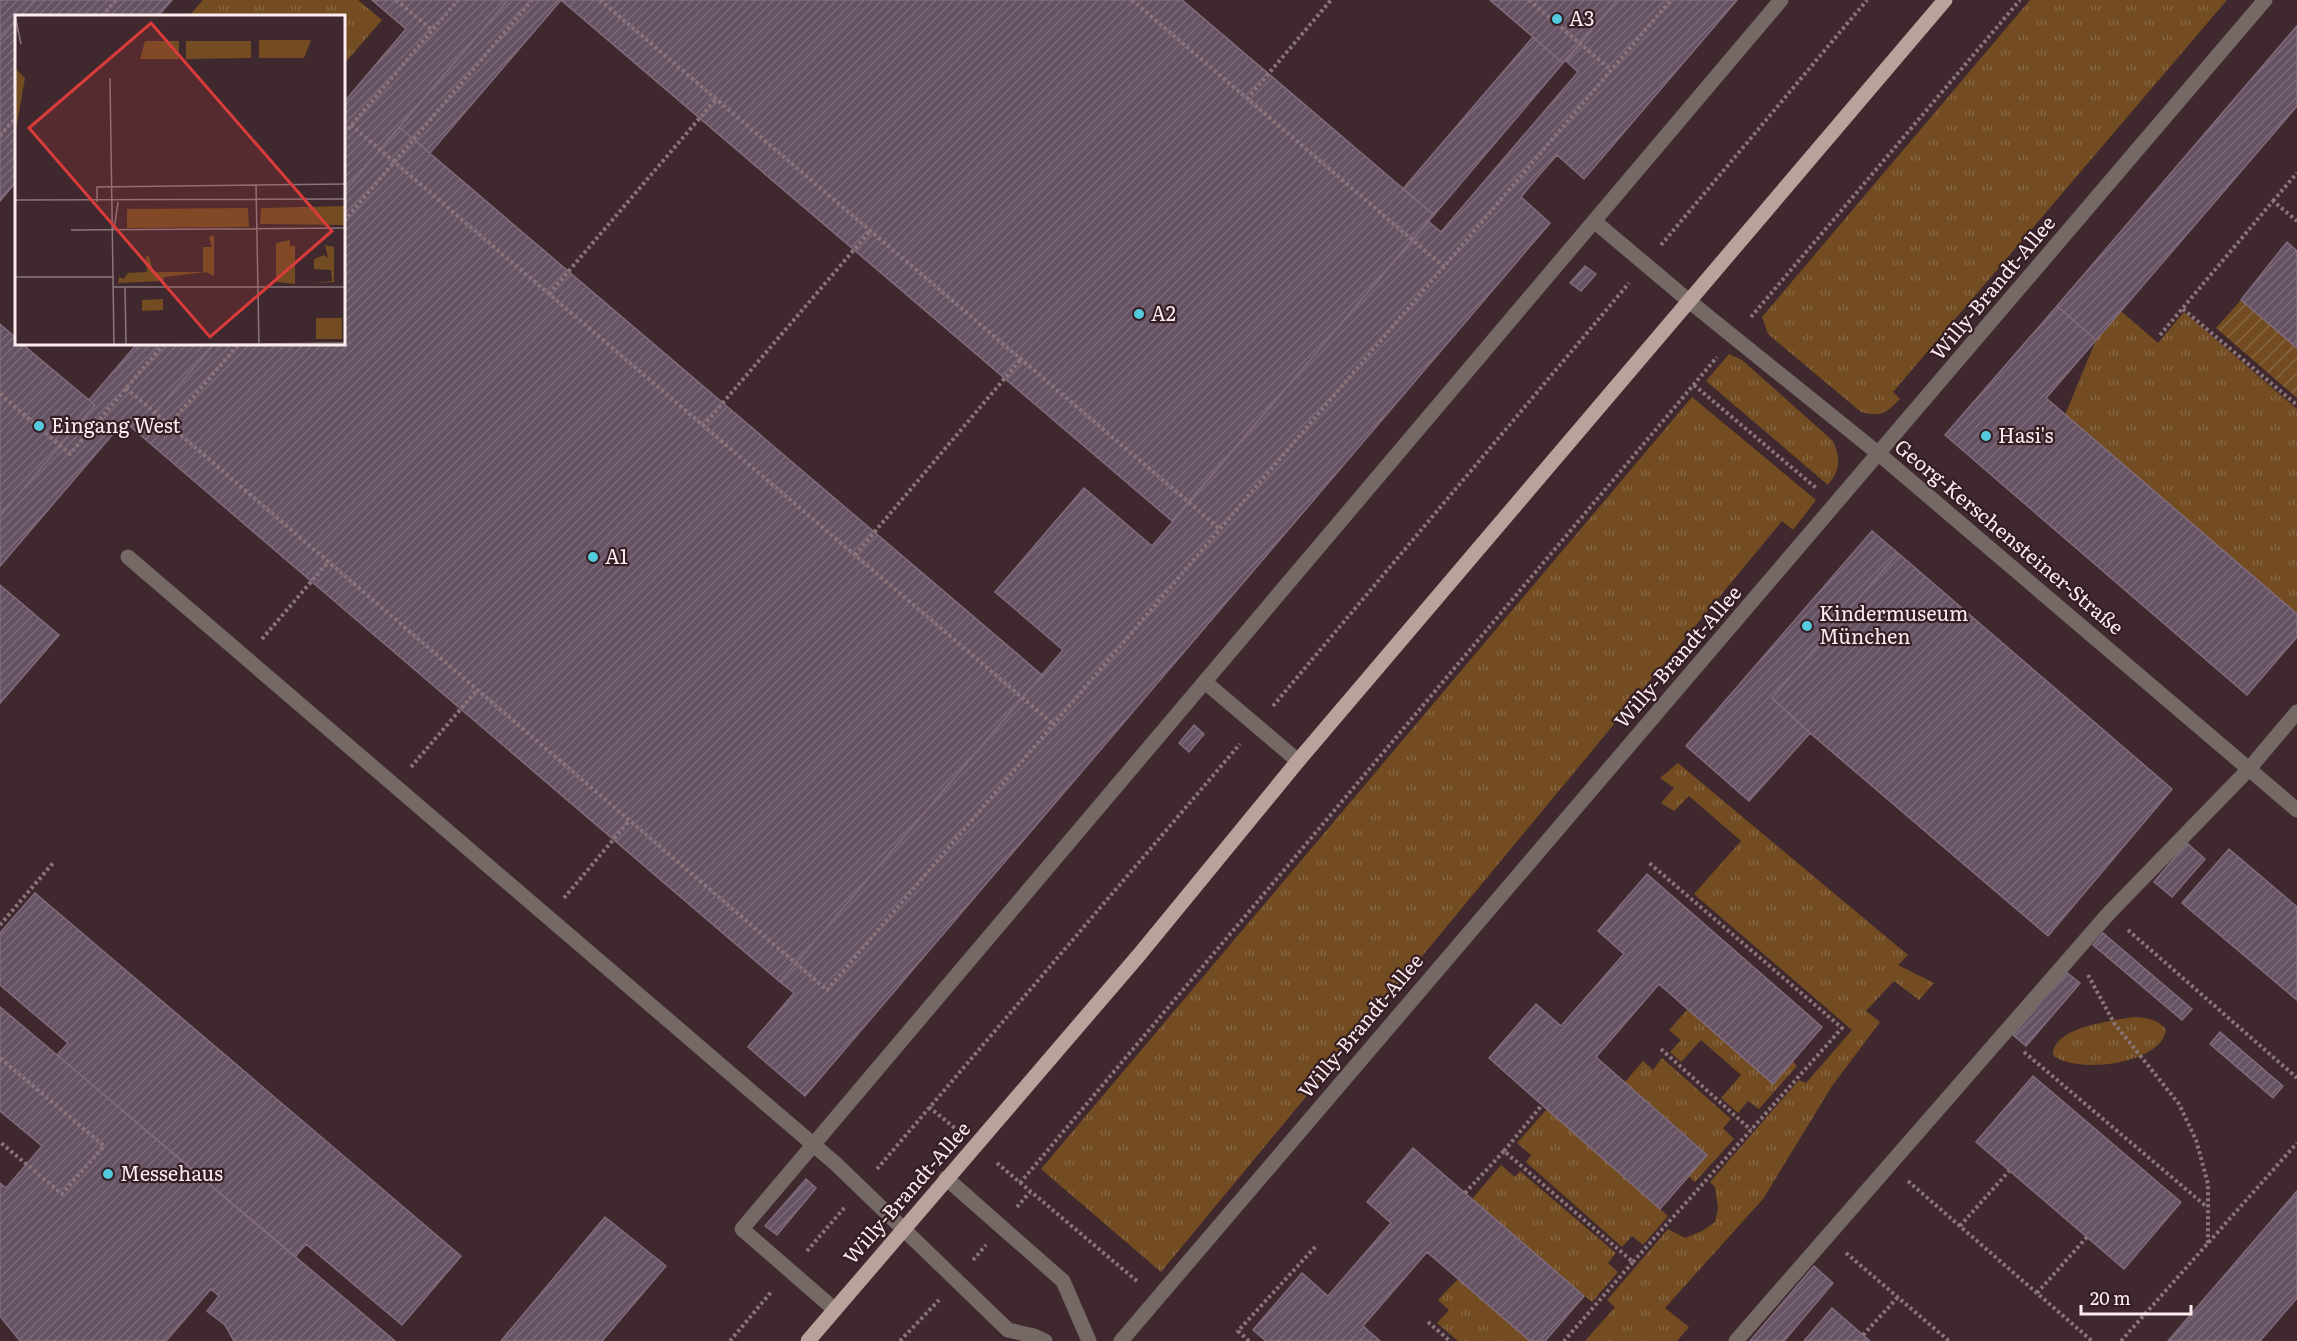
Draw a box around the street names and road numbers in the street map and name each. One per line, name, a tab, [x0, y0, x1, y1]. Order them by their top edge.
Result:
street label: Willy-Brandt-Allee	[1922, 208, 2061, 366]
street label: Georg-Kerschensteiner-Straße	[1889, 431, 2131, 640]
street label: Willy-Brandt-Allee	[1606, 578, 1747, 734]
street label: Willy-Brandt-Allee	[1290, 946, 1429, 1104]
street label: Willy-Brandt-Allee	[835, 1114, 976, 1270]

